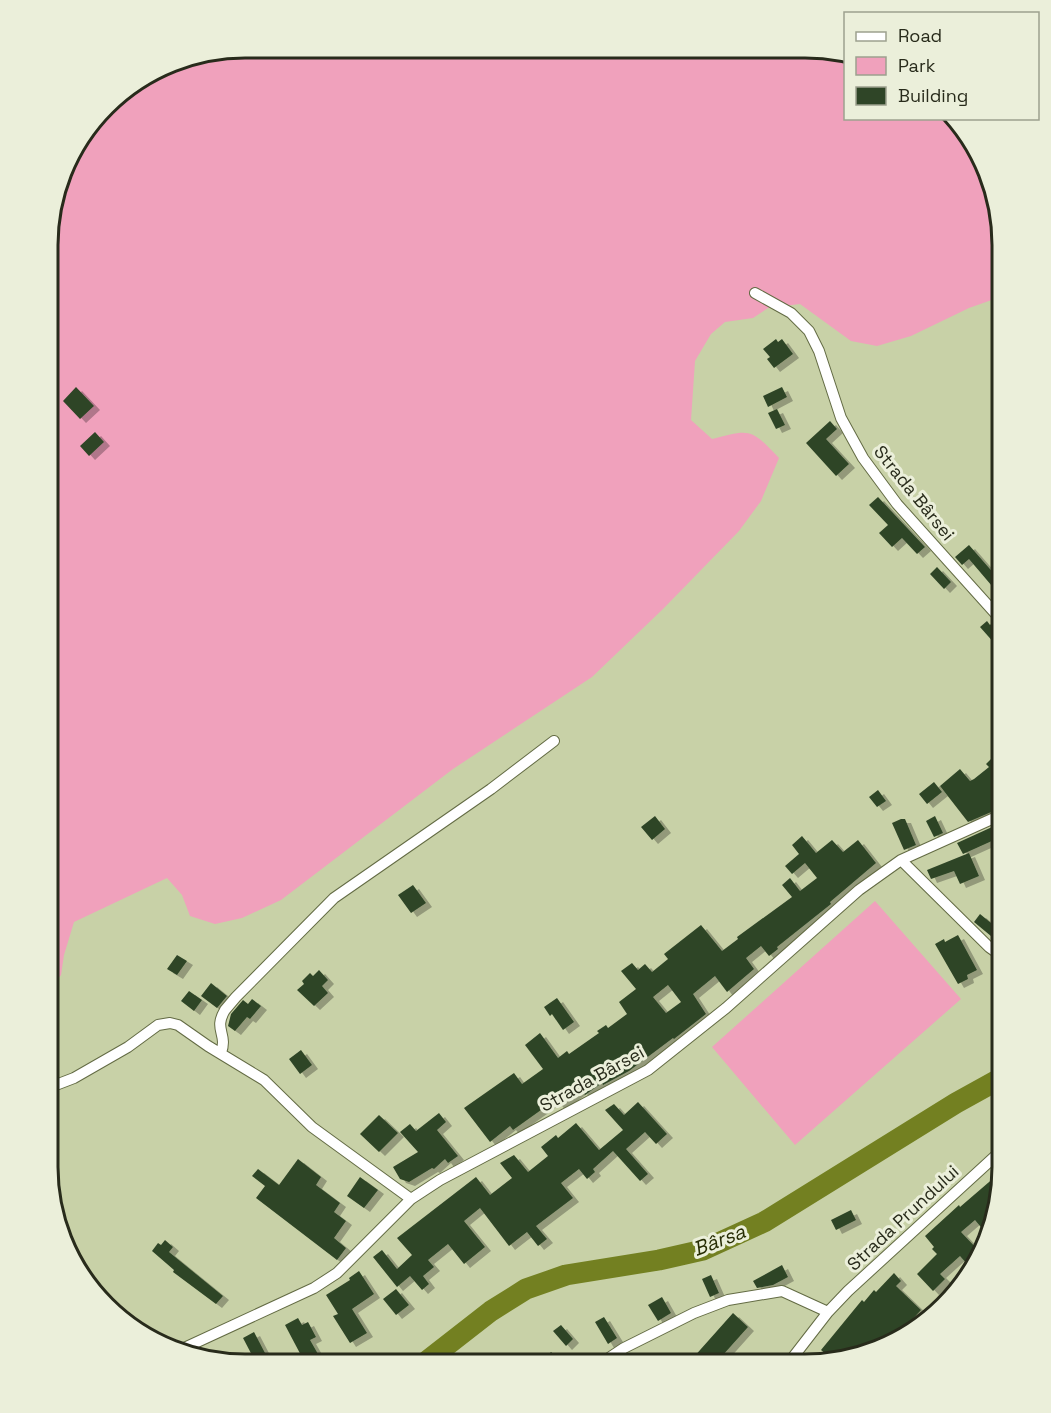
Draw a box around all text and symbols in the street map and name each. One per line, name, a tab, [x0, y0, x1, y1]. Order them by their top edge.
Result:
legend	[844, 12, 1039, 120]
text: Road	[898, 24, 942, 47]
text: Park	[898, 54, 936, 77]
text: Building	[898, 84, 968, 107]
street label: Strada Bârsei	[869, 440, 960, 545]
street label: Strada Bârsei	[536, 1040, 648, 1117]
street label: Strada Prundului	[842, 1160, 963, 1275]
water label: Bârsa	[689, 1218, 749, 1262]

